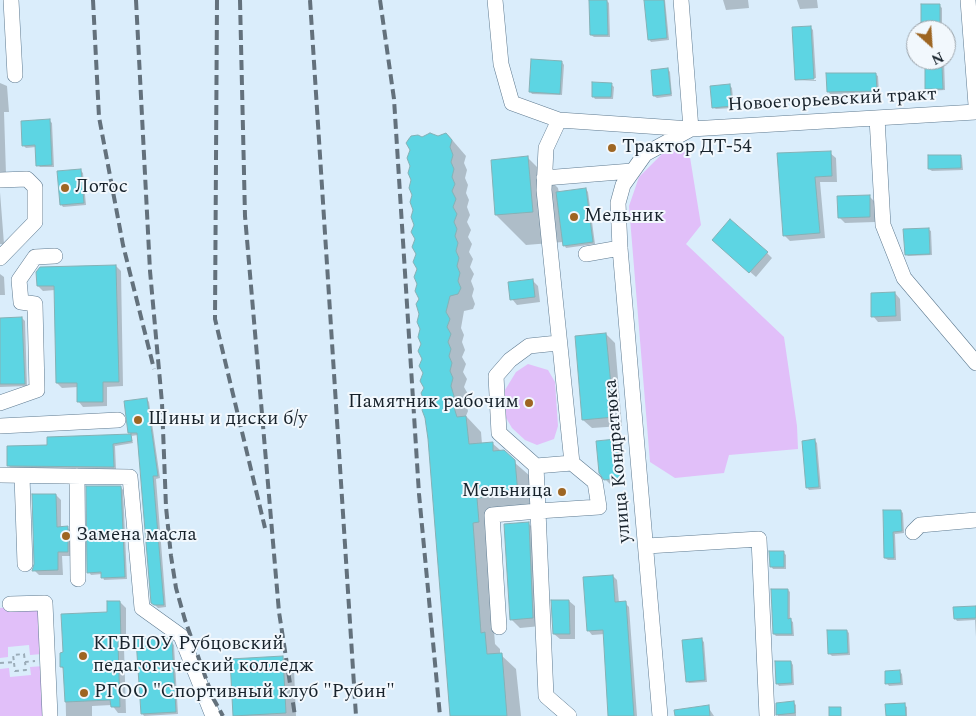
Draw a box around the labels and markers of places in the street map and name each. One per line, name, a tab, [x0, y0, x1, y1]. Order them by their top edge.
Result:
place label: Трактор ДТ-54	[622, 137, 752, 159]
marker: Трактор ДТ-54	[606, 142, 618, 154]
place label: Лотос	[75, 177, 128, 199]
marker: Лотос	[59, 182, 71, 194]
place label: Мельник	[584, 206, 664, 228]
marker: Мельник	[568, 211, 580, 223]
place label: Памятник рабочим	[348, 392, 519, 414]
marker: Памятник рабочим	[523, 397, 535, 409]
place label: Шины и диски б/у	[148, 409, 307, 431]
marker: Шины и диски б/у	[132, 414, 144, 426]
place label: Мельница	[462, 481, 552, 503]
marker: Мельница	[556, 486, 568, 498]
place label: Замена масла	[76, 525, 197, 547]
marker: Замена масла	[60, 530, 72, 542]
place label: КГБПОУ Рубцовский педагогический колледж	[93, 634, 314, 678]
marker: КГБПОУ Рубцовский педагогический колледж	[77, 650, 89, 662]
place label: РГОО "Спортивный клуб "Рубин"	[94, 682, 395, 704]
marker: РГОО "Спортивный клуб "Рубин"	[78, 687, 90, 699]

